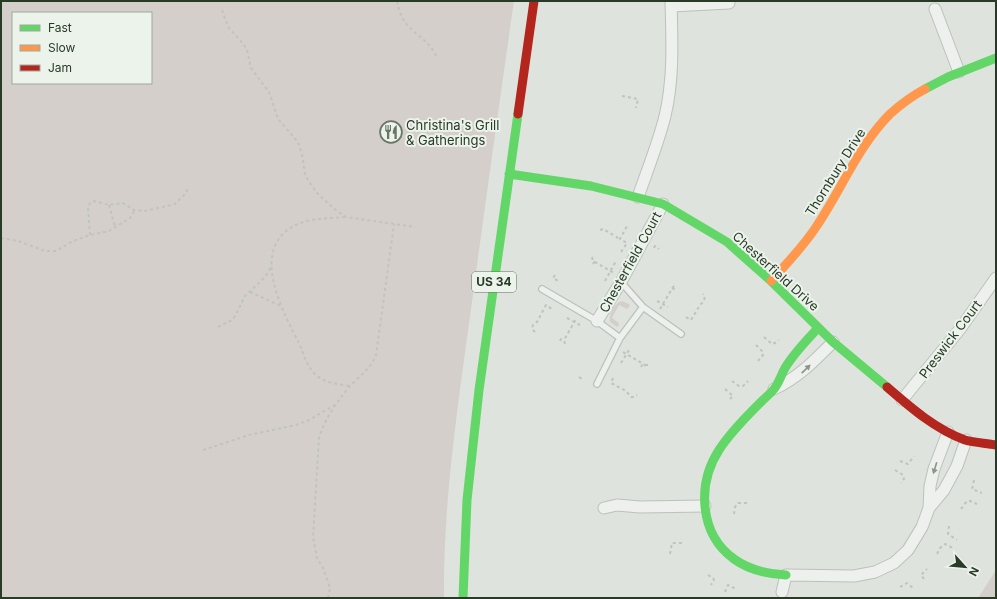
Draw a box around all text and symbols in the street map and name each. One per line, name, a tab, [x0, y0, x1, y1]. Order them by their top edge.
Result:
legend	[12, 12, 152, 84]
text: Fast	[48, 20, 72, 35]
text: Slow	[48, 40, 76, 55]
text: Jam	[48, 60, 72, 75]
place label: Christina's Grill & Gatherings	[406, 117, 499, 148]
restaurant icon: Christina's Grill & Gatherings	[378, 119, 404, 145]
street label: Thornbury Drive	[802, 125, 868, 219]
street label: Chesterfield Court	[596, 209, 664, 315]
street label: Chesterfield Drive	[729, 228, 823, 314]
road number: US 34	[472, 272, 516, 292]
street label: Preswick Court	[915, 297, 985, 381]
one-way arrow	[801, 364, 811, 374]
one-way arrow	[932, 463, 938, 475]
north arrow	[945, 547, 985, 587]
text: N	[966, 565, 982, 578]

